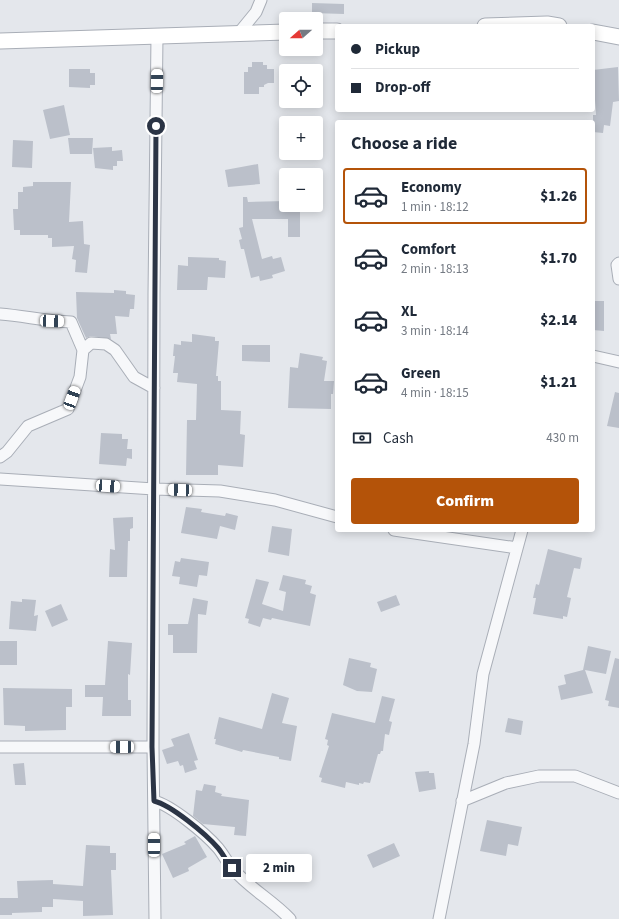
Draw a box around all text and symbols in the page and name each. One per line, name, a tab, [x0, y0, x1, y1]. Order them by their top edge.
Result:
north arrow	[279, 12, 323, 56]
map controls	[279, 12, 323, 212]
text: Pickup	[375, 39, 420, 60]
button: locate	[279, 64, 323, 108]
car	[151, 69, 163, 93]
text: Drop-off	[375, 77, 430, 98]
button: +	[279, 116, 323, 160]
route start	[147, 117, 165, 135]
text: Choose a ride	[351, 131, 457, 156]
button: −	[279, 168, 323, 212]
text: Economy	[401, 177, 462, 198]
icon: car	[353, 178, 389, 214]
text: $1.26	[540, 186, 577, 207]
text: 1 min · 18:12	[401, 198, 469, 216]
text: Comfort	[401, 239, 456, 260]
icon: car	[353, 240, 389, 276]
text: $1.70	[540, 248, 577, 269]
text: 2 min · 18:13	[401, 260, 469, 278]
text: XL	[401, 301, 417, 322]
icon: car	[353, 302, 389, 338]
text: $2.14	[540, 310, 577, 331]
car	[40, 315, 64, 327]
text: 3 min · 18:14	[401, 322, 469, 340]
text: Green	[401, 363, 441, 384]
icon: car	[353, 364, 389, 400]
text: $1.21	[540, 372, 577, 393]
text: 4 min · 18:15	[401, 384, 469, 402]
car	[62, 385, 82, 411]
icon: cash	[351, 427, 373, 449]
text: Cash	[383, 428, 414, 449]
text: 430 m	[546, 429, 579, 447]
button: Confirm	[351, 478, 579, 524]
car	[96, 479, 120, 493]
car	[168, 484, 192, 496]
car	[110, 741, 134, 753]
car	[148, 833, 160, 857]
callout: 2 min	[246, 854, 312, 882]
route end	[223, 859, 241, 877]
text: 2 min	[263, 859, 295, 877]

